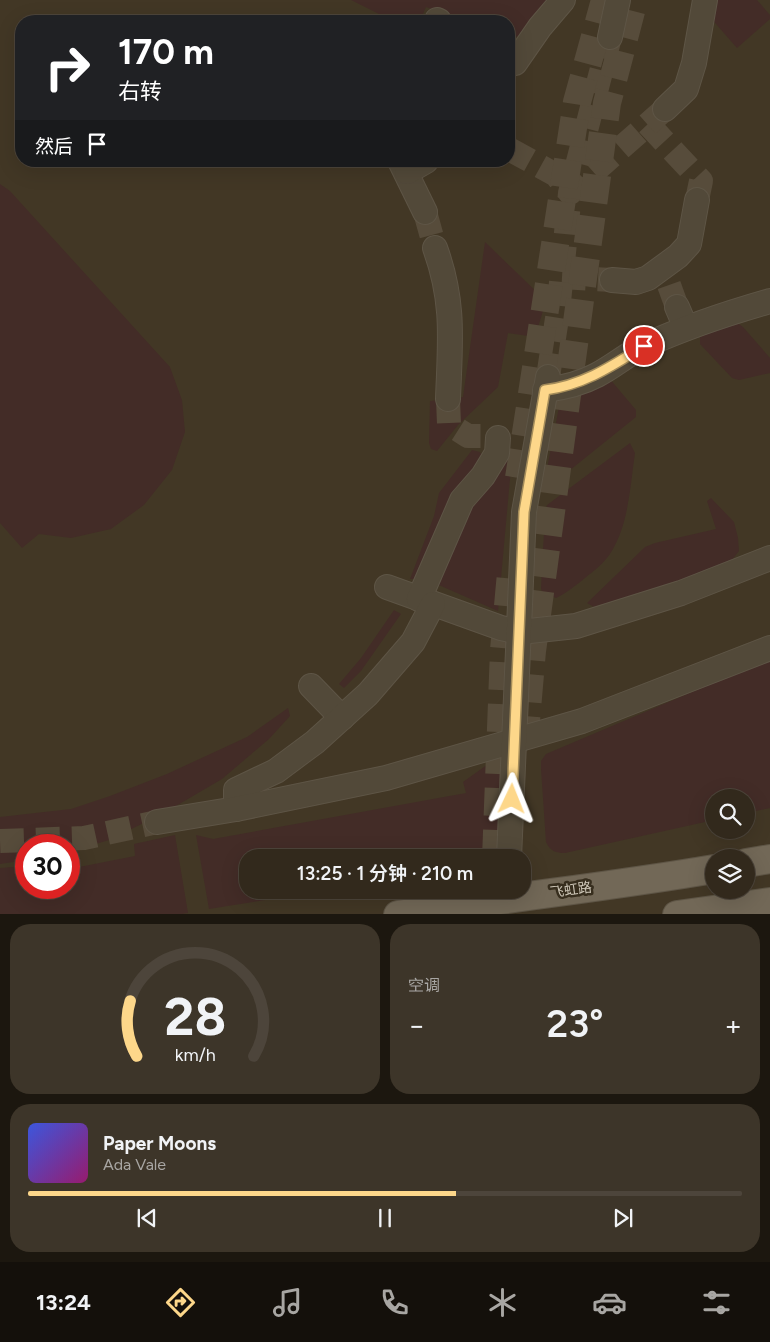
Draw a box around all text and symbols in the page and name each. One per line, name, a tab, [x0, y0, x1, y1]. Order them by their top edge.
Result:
text: 170 m	[118, 31, 214, 73]
icon: right	[35, 35, 100, 100]
text: 右转	[118, 78, 162, 105]
icon: arrive	[83, 130, 111, 158]
text: 然后	[35, 135, 73, 158]
pin	[623, 325, 665, 367]
icon: arrive	[630, 332, 658, 360]
position arrow	[485, 772, 537, 824]
map controls	[705, 789, 755, 899]
button: search	[705, 789, 755, 839]
speed limit sign: 30	[15, 834, 80, 899]
button: layers	[705, 849, 755, 899]
text: 13:25 · 1 分钟 · 210 m	[297, 862, 473, 885]
street label: 飞虹路	[549, 879, 593, 901]
text: 空调	[408, 976, 440, 995]
text: 28	[164, 986, 226, 1048]
text: 23°	[547, 1001, 603, 1047]
text: −	[408, 1008, 425, 1042]
text: +	[725, 1008, 742, 1042]
text: km/h	[175, 1044, 215, 1065]
text: Paper Moons	[103, 1132, 216, 1155]
text: Ada Vale	[103, 1155, 166, 1174]
icon: previous	[133, 1204, 161, 1232]
icon: pause	[371, 1204, 399, 1232]
icon: next	[609, 1204, 637, 1232]
icon: directions	[163, 1285, 198, 1320]
icon: music	[270, 1285, 305, 1320]
icon: phone	[377, 1285, 412, 1320]
icon: climate	[485, 1285, 520, 1320]
icon: car	[592, 1285, 627, 1320]
icon: filters	[699, 1285, 734, 1320]
text: 13:24	[36, 1289, 91, 1316]

